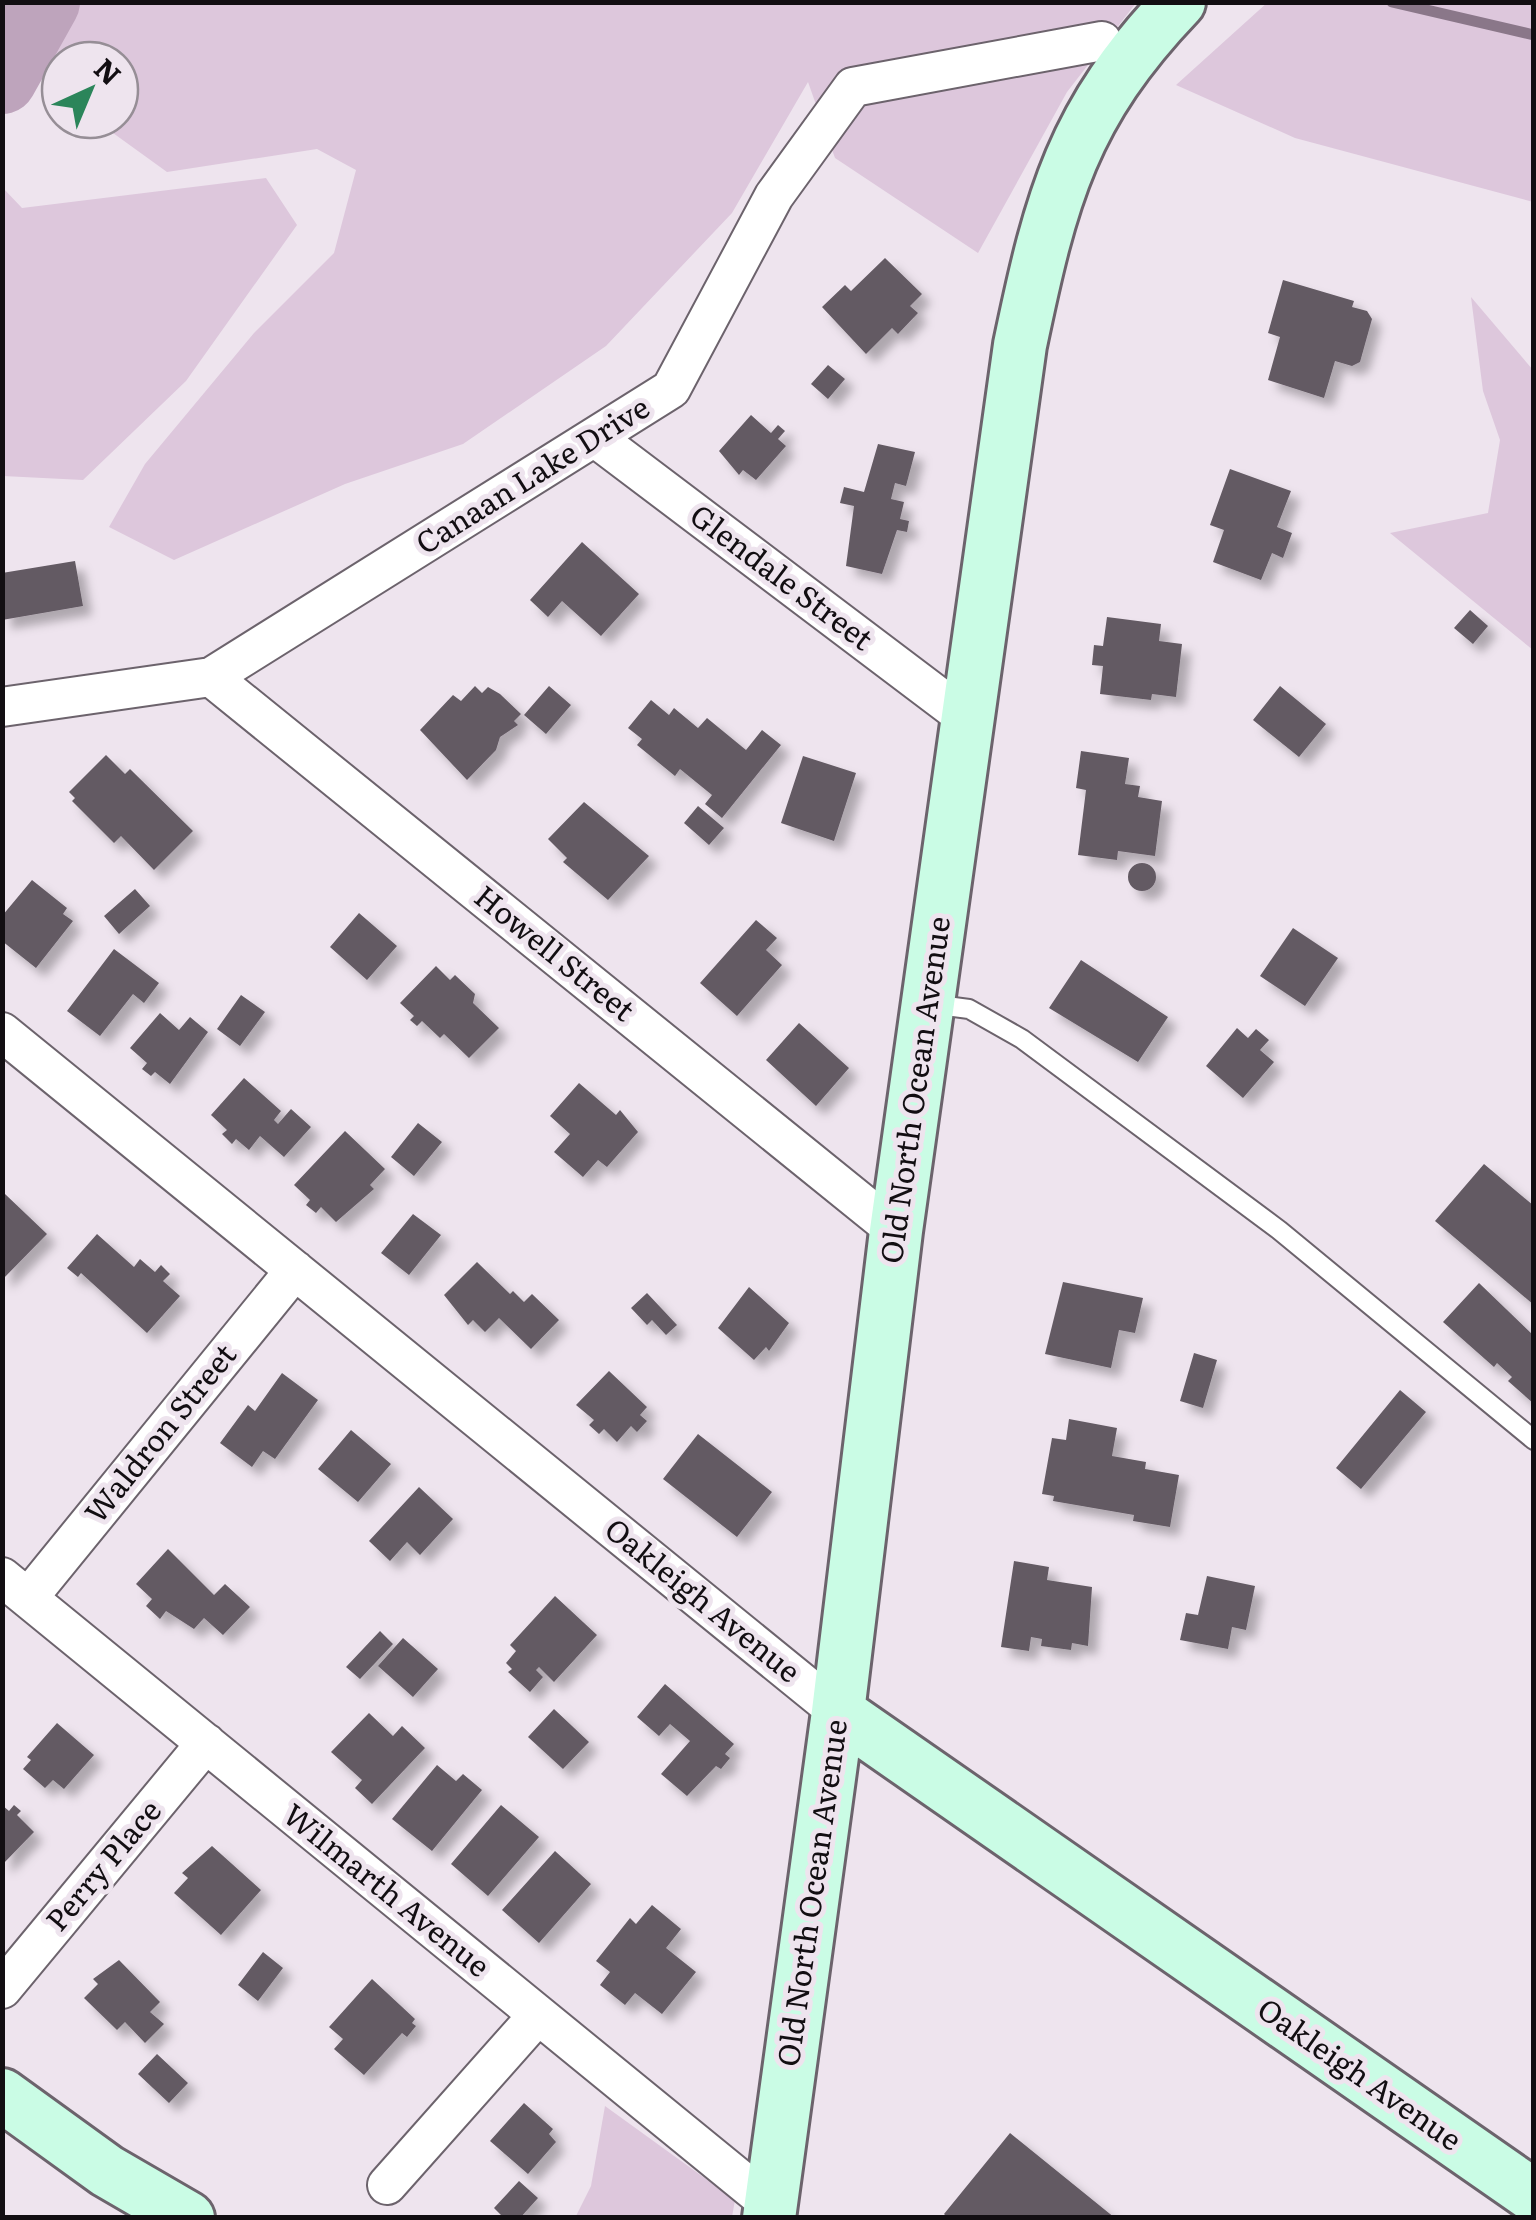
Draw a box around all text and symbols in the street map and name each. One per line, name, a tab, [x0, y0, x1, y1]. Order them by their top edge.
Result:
north arrow	[40, 40, 140, 140]
text: N	[86, 47, 132, 94]
street label: Canaan Lake Drive	[406, 384, 657, 563]
street label: Glendale Street	[682, 492, 883, 659]
street label: Howell Street	[466, 873, 645, 1030]
street label: Old North Ocean Avenue	[867, 913, 959, 1266]
street label: Waldron Street	[73, 1333, 245, 1531]
street label: Oakleigh Avenue	[597, 1506, 811, 1691]
street label: Old North Ocean Avenue	[764, 1716, 856, 2069]
street label: Perry Place	[34, 1789, 170, 1939]
street label: Wilmarth Avenue	[275, 1791, 501, 1986]
street label: Oakleigh Avenue	[1250, 1986, 1472, 2159]

